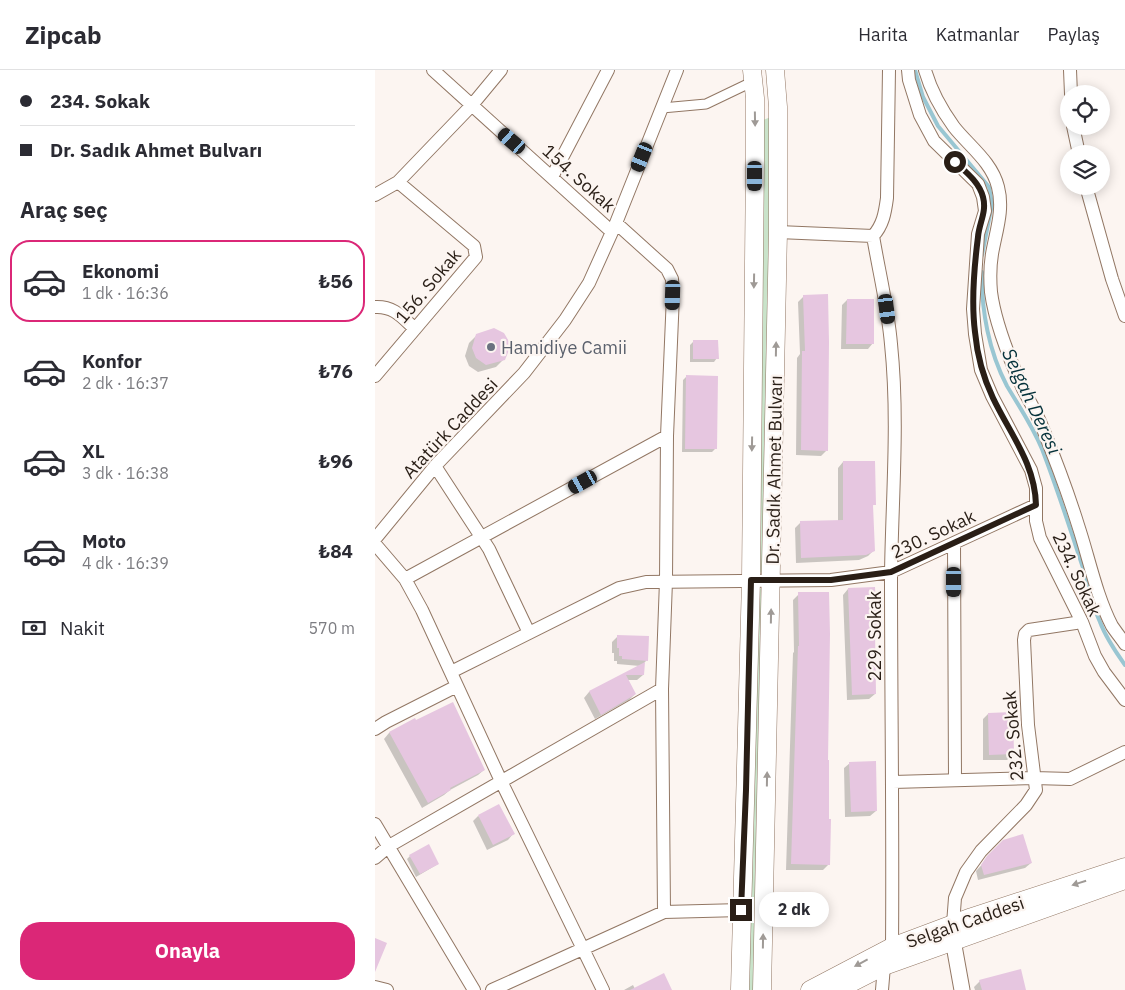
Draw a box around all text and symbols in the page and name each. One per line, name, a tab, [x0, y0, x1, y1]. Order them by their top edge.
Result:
text: Zipcab	[25, 19, 102, 51]
text: Harita	[858, 23, 908, 46]
text: Katmanlar	[936, 23, 1019, 46]
text: Paylaş	[1047, 23, 1100, 46]
map controls	[1060, 85, 1110, 195]
button: locate	[1060, 85, 1110, 135]
text: 234. Sokak	[50, 89, 150, 113]
one-way arrow	[751, 111, 759, 127]
car	[495, 125, 528, 157]
text: Dr. Sadık Ahmet Bulvarı	[50, 138, 262, 162]
street label: 154. Sokak	[538, 139, 621, 217]
car	[629, 140, 654, 174]
button: layers	[1060, 145, 1110, 195]
route start	[944, 151, 966, 173]
car	[747, 161, 762, 191]
text: Araç seç	[20, 195, 108, 224]
street label: 156. Sokak	[390, 244, 466, 328]
icon: car	[22, 259, 67, 304]
text: Ekonomi	[82, 259, 159, 283]
text: ₺56	[319, 269, 353, 293]
one-way arrow	[750, 273, 758, 289]
car	[664, 280, 681, 310]
text: 1 dk · 16:36	[82, 283, 169, 303]
car	[877, 293, 896, 325]
place label: Hamidiye Camii	[501, 336, 627, 359]
marker: Hamidiye Camii	[485, 341, 497, 353]
one-way arrow	[772, 341, 780, 357]
water label: Selgah Deresi	[997, 344, 1067, 459]
icon: car	[22, 349, 67, 394]
text: Konfor	[82, 349, 142, 373]
text: ₺76	[319, 359, 353, 383]
text: 2 dk · 16:37	[82, 373, 169, 393]
street label: Atatürk Caddesi	[398, 373, 502, 483]
street label: Dr. Sadık Ahmet Bulvarı	[761, 375, 787, 565]
one-way arrow	[748, 436, 756, 452]
icon: car	[22, 439, 67, 484]
text: XL	[82, 439, 105, 463]
text: ₺96	[319, 449, 353, 473]
text: 3 dk · 16:38	[82, 463, 169, 483]
car	[566, 468, 599, 496]
street label: 230. Sokak	[887, 504, 979, 564]
street label: 234. Sokak	[1047, 528, 1107, 620]
icon: car	[22, 529, 67, 574]
text: Moto	[82, 529, 126, 553]
text: ₺84	[319, 539, 353, 563]
text: 4 dk · 16:39	[82, 553, 169, 573]
car	[946, 567, 961, 597]
street label: 229. Sokak	[863, 590, 886, 681]
one-way arrow	[767, 608, 775, 624]
icon: cash	[20, 614, 48, 642]
text: Nakit	[60, 616, 105, 640]
text: 570 m	[308, 618, 355, 638]
street label: 232. Sokak	[998, 689, 1028, 782]
one-way arrow	[763, 771, 771, 787]
one-way arrow	[1071, 879, 1086, 887]
street label: Selgah Caddesi	[903, 891, 1027, 953]
callout: 2 dk	[759, 892, 829, 928]
route end	[730, 899, 752, 921]
text: 2 dk	[778, 899, 810, 919]
button: Onayla	[20, 922, 355, 980]
one-way arrow	[759, 933, 767, 949]
one-way arrow	[854, 959, 868, 967]

